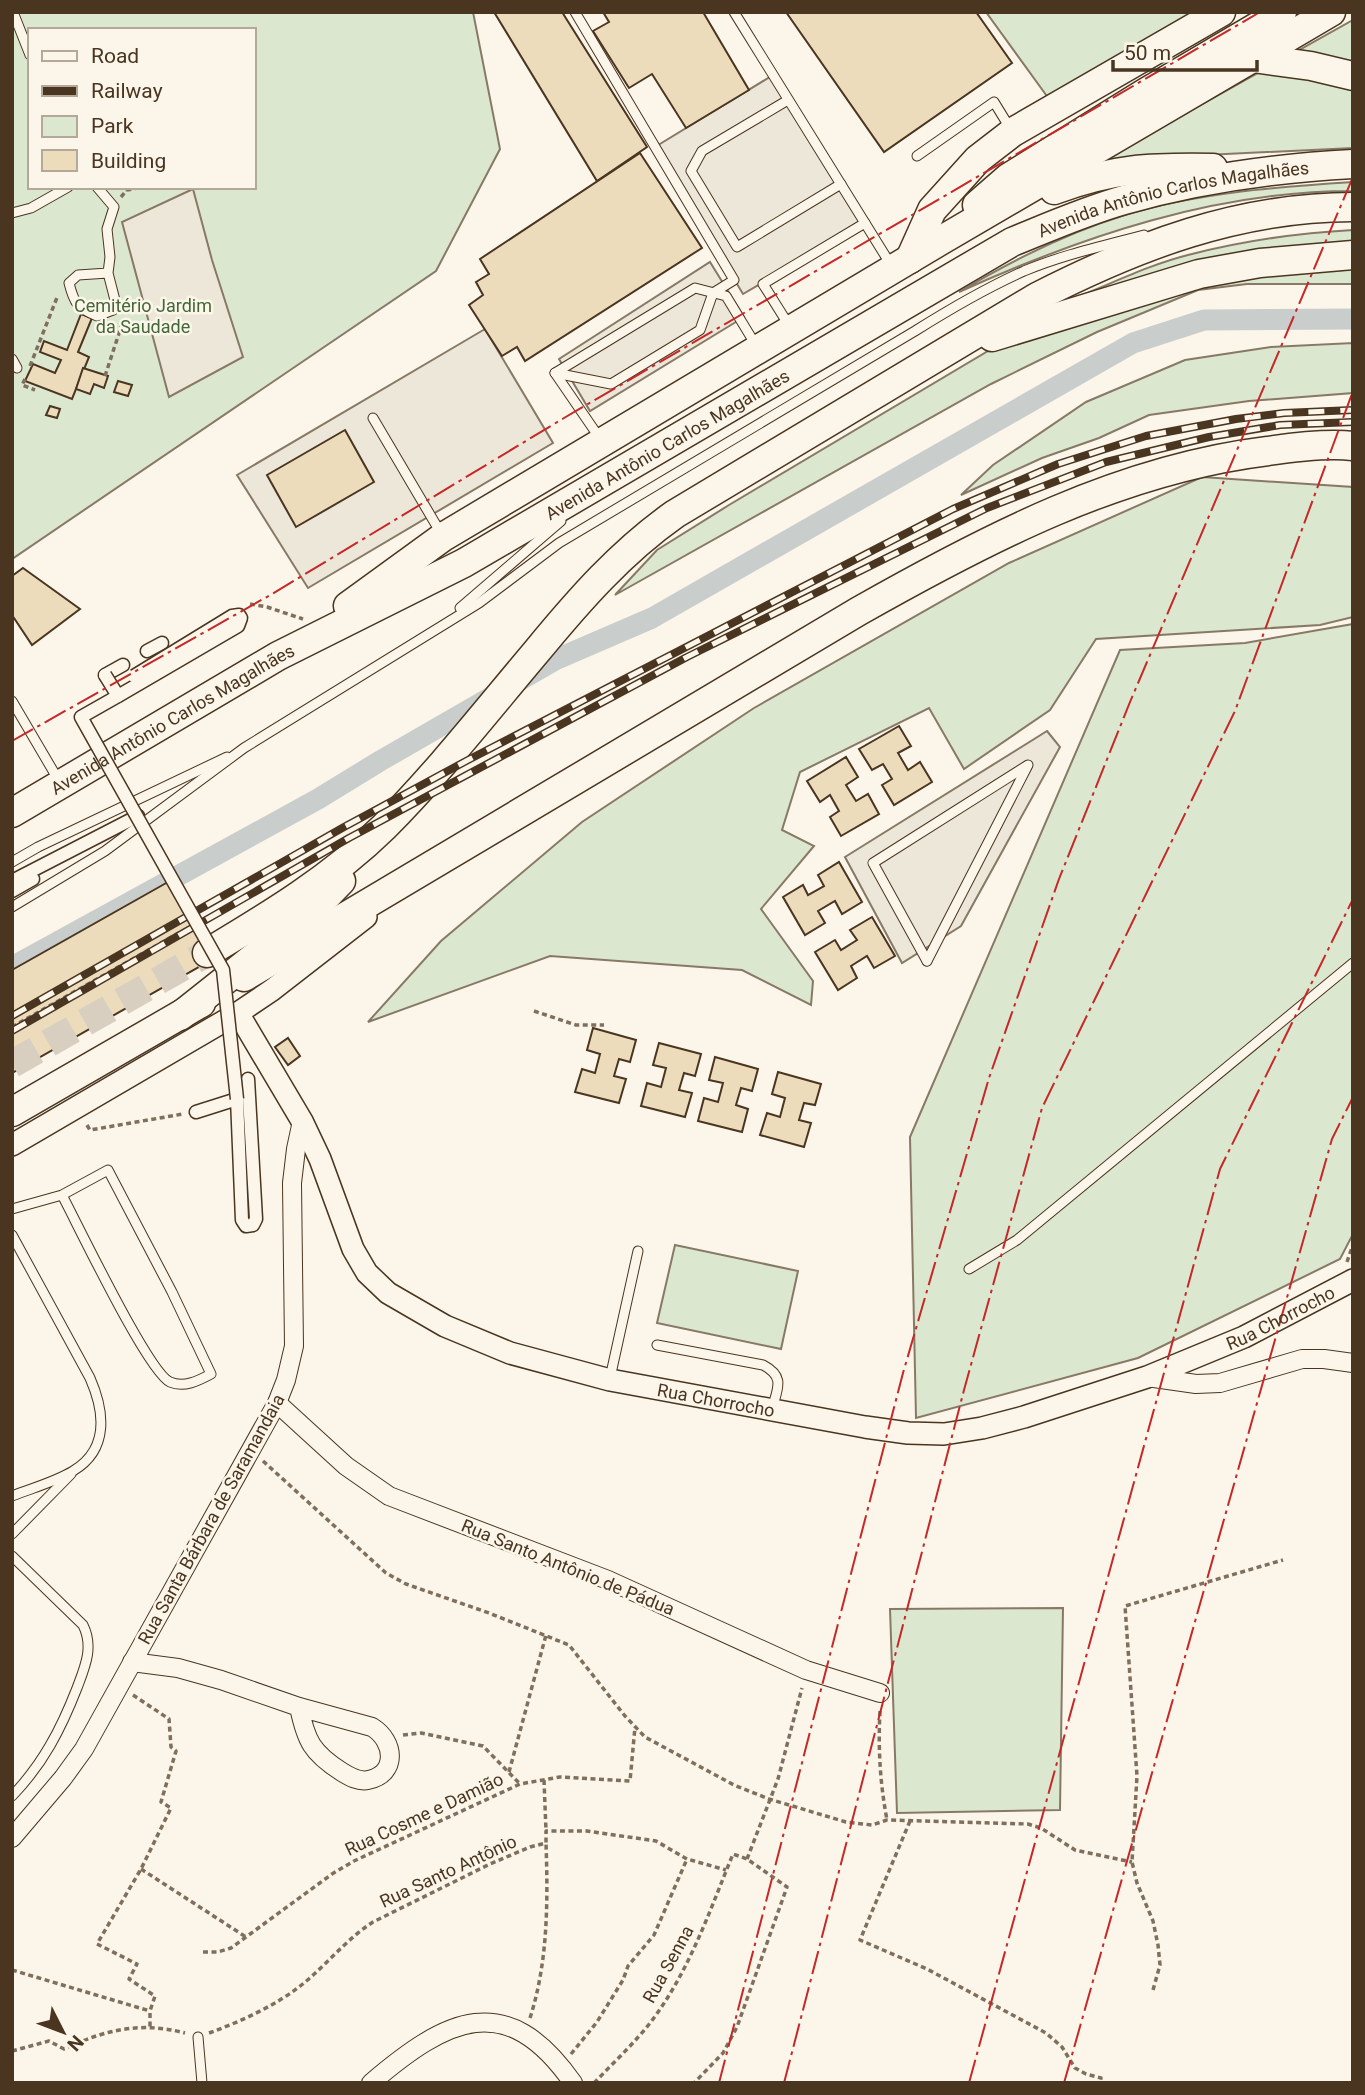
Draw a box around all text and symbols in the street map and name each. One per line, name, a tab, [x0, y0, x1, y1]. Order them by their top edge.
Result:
legend	[28, 28, 256, 189]
scale bar	[1113, 28, 1256, 72]
text: 50 m	[1124, 41, 1171, 65]
text: Road	[91, 44, 139, 68]
text: Railway	[91, 79, 163, 103]
text: Park	[91, 114, 134, 138]
text: Building	[91, 149, 166, 173]
street label: Avenida Antônio Carlos Magalhães	[1034, 157, 1310, 241]
park label: Cemitério Jardim da Saudade	[74, 295, 212, 337]
street label: Avenida Antônio Carlos Magalhães	[541, 364, 793, 524]
street label: Avenida Antônio Carlos Magalhães	[47, 639, 298, 799]
street label: Rua Chorrocho	[1223, 1281, 1338, 1354]
street label: Rua Chorrocho	[656, 1378, 777, 1421]
street label: Rua Santa Bárbara de Saramandaia	[133, 1390, 289, 1648]
street label: Rua Santo Antônio de Pádua	[458, 1515, 678, 1619]
street label: Rua Cosme e Damião	[342, 1768, 506, 1860]
street label: Rua Santo Antônio	[376, 1830, 520, 1912]
street label: Rua Senna	[638, 1922, 698, 2006]
north arrow	[28, 1997, 98, 2067]
text: N	[62, 2030, 88, 2056]

